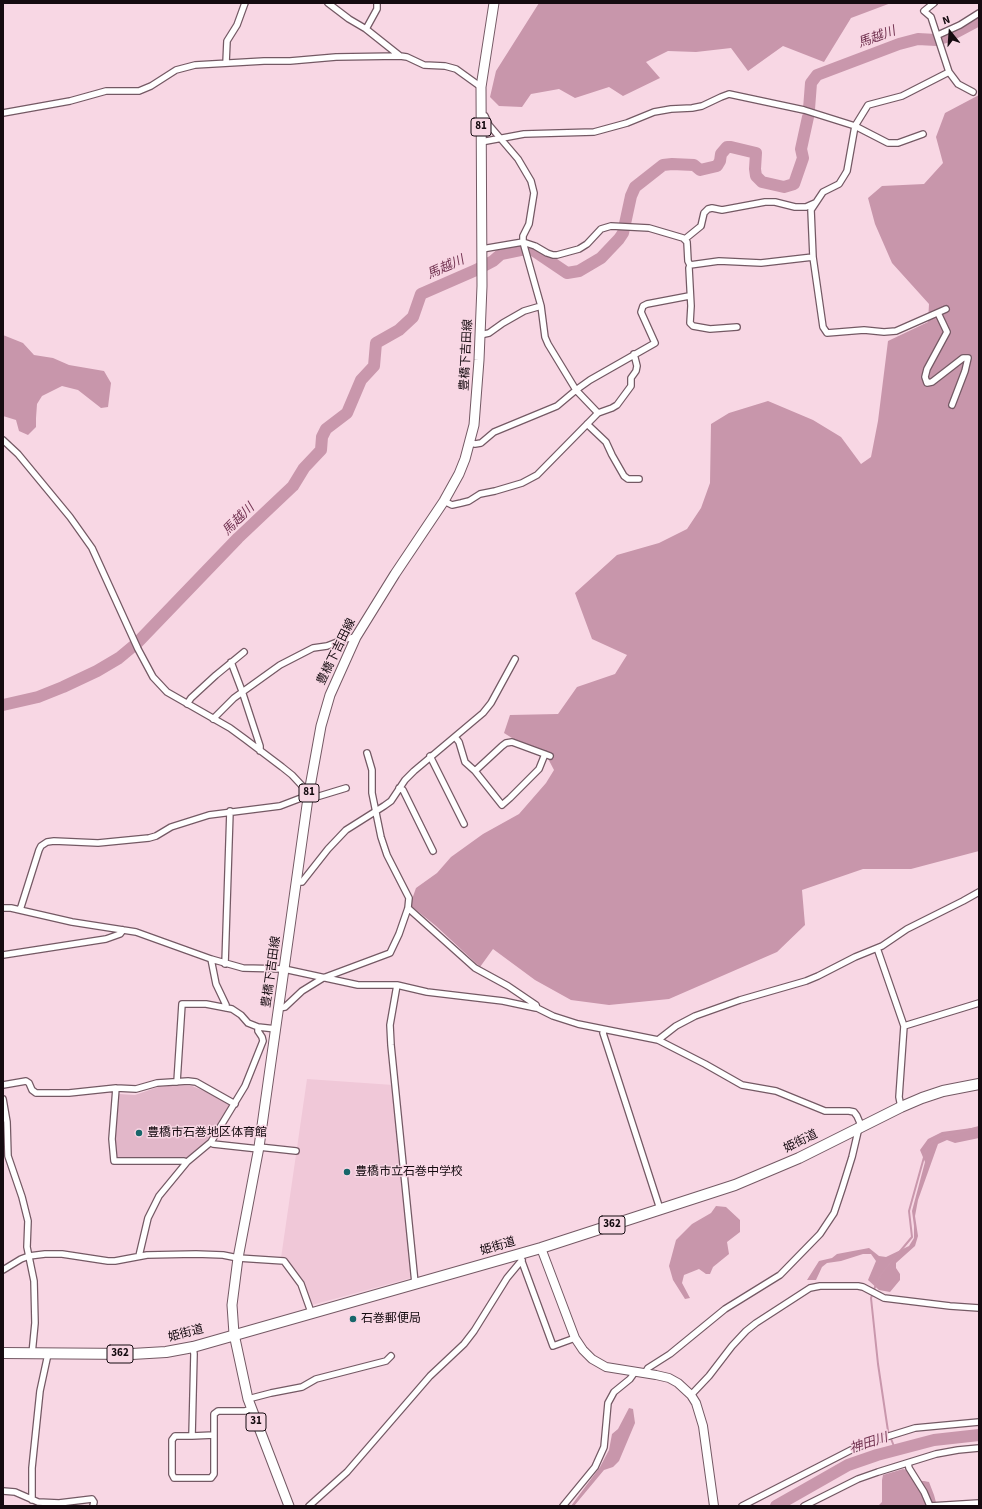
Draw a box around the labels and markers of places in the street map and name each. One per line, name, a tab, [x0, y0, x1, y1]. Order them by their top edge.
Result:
place label: 豊橋市石巻地区体育館	[147, 1126, 267, 1140]
marker: 豊橋市石巻地区体育館	[134, 1128, 144, 1138]
place label: 豊橋市立石巻中学校	[355, 1165, 463, 1179]
marker: 豊橋市立石巻中学校	[342, 1167, 352, 1177]
place label: 石巻郵便局	[361, 1312, 421, 1326]
marker: 石巻郵便局	[348, 1314, 358, 1324]

